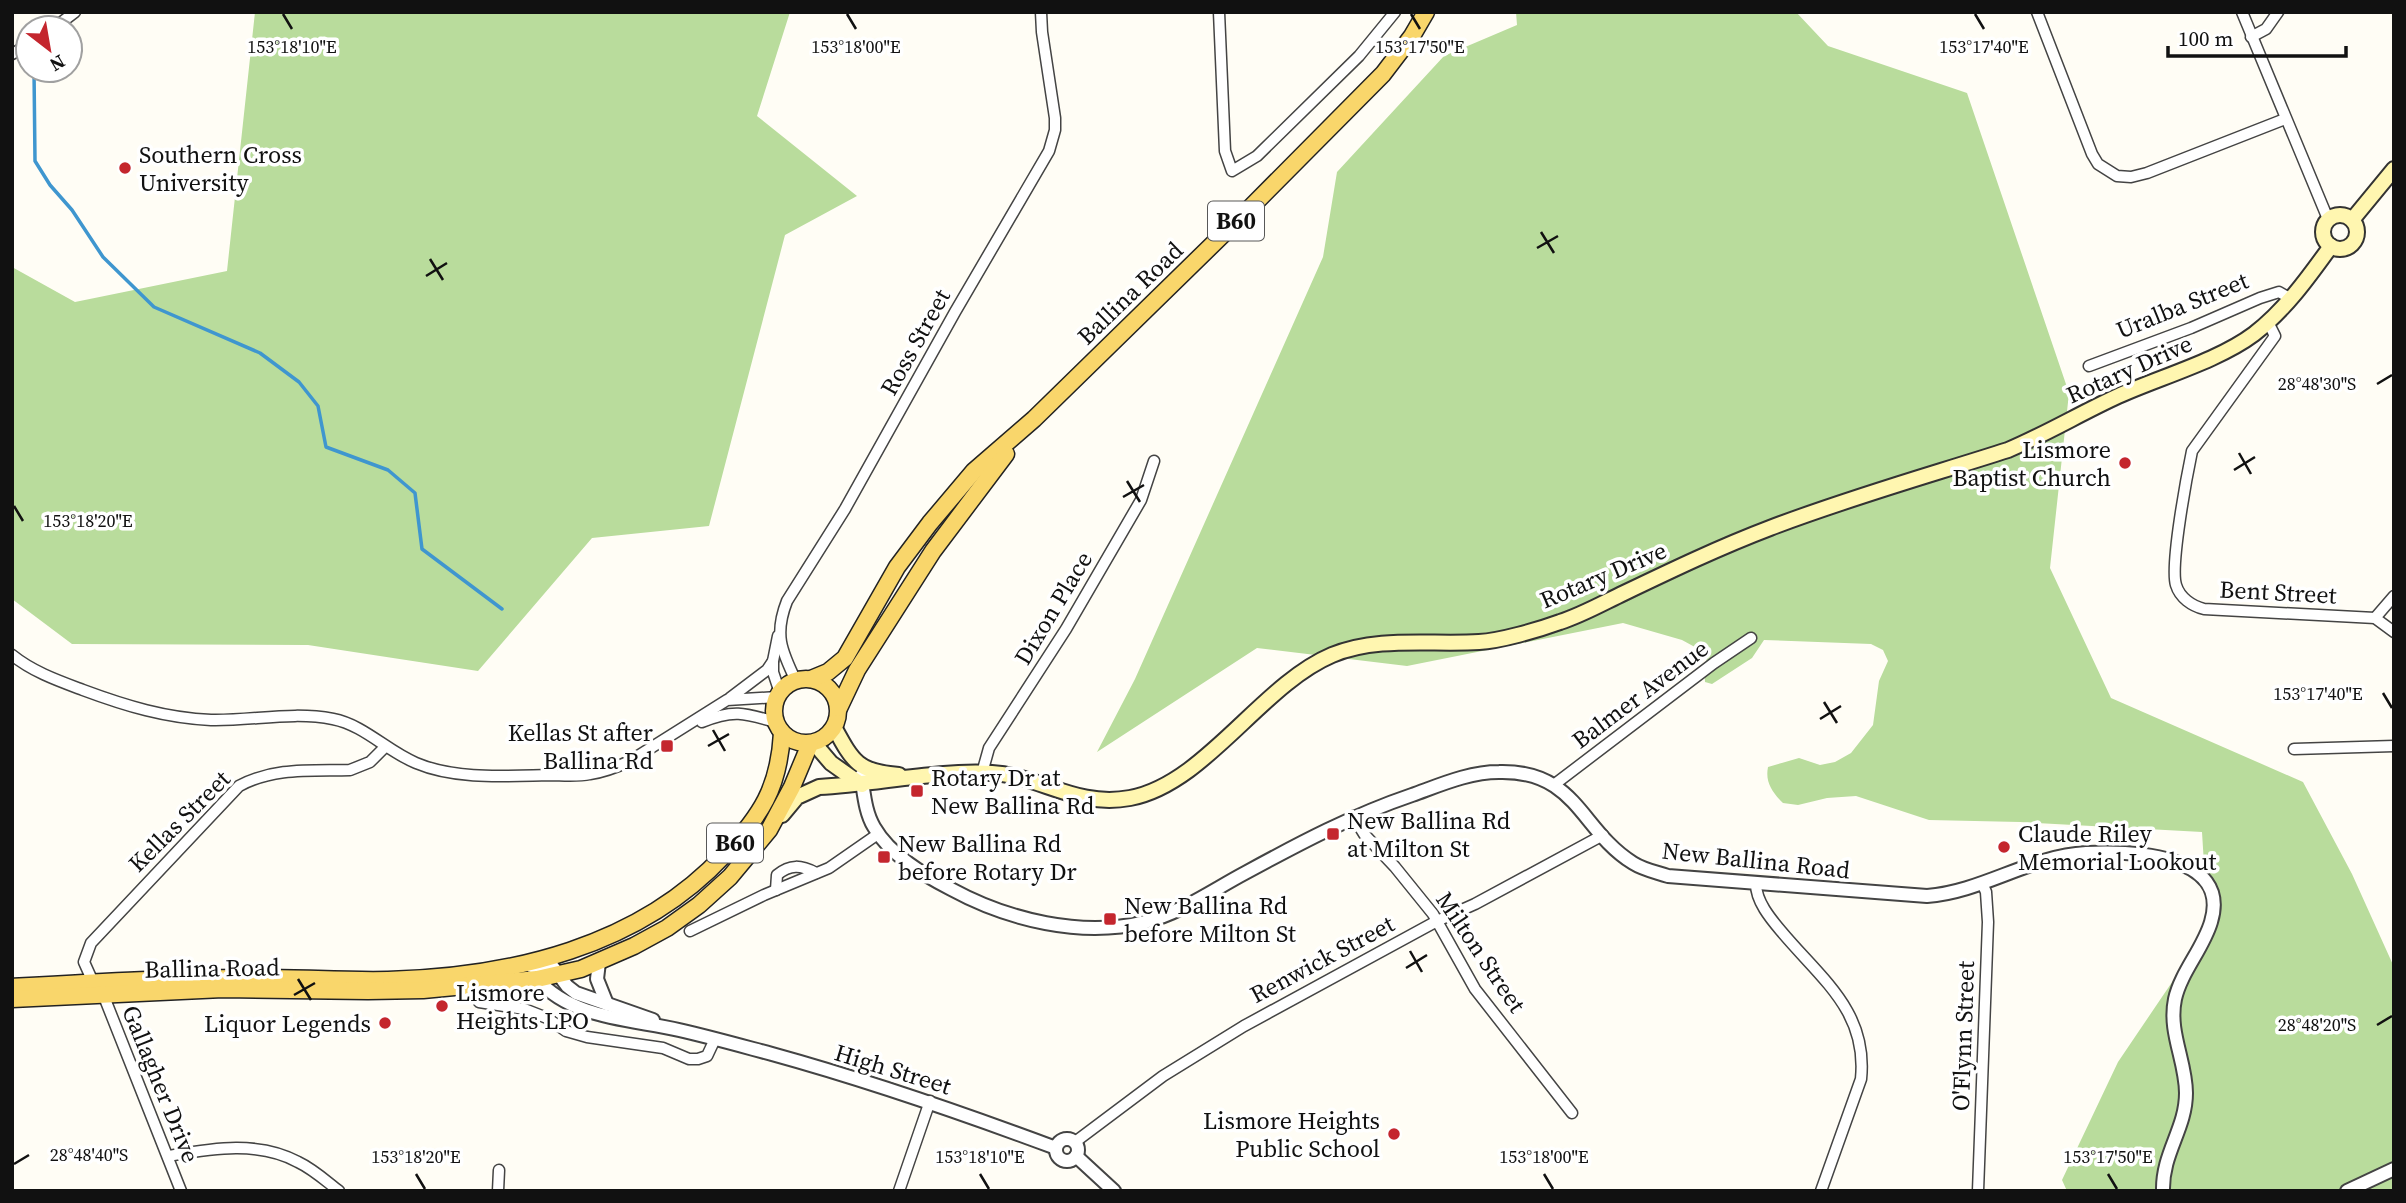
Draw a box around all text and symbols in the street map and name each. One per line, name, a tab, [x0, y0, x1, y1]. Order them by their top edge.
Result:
north arrow	[14, 14, 84, 84]
scale bar	[2168, 14, 2346, 58]
text: 100 m	[2178, 24, 2233, 53]
text: 153°18'10"E	[247, 34, 337, 59]
text: 153°18'00"E	[811, 34, 901, 59]
text: 153°17'50"E	[1375, 34, 1465, 59]
text: 153°17'40"E	[1939, 34, 2029, 59]
text: N	[45, 49, 70, 78]
place label: Southern Cross University	[139, 138, 302, 199]
marker: Southern Cross University	[117, 160, 133, 176]
road number: B60	[1208, 202, 1264, 241]
street label: Ballina Road	[1070, 234, 1190, 352]
street label: Uralba Street	[2111, 263, 2253, 346]
street label: Ross Street	[872, 283, 958, 401]
street label: Rotary Drive	[2061, 327, 2197, 411]
text: 28°48'30"S	[2278, 371, 2356, 396]
place label: Lismore Baptist Church	[1952, 433, 2111, 494]
marker: Lismore Baptist Church	[2117, 455, 2133, 471]
text: 153°18'20"E	[43, 508, 133, 533]
street label: Rotary Drive	[1535, 534, 1671, 616]
street label: Dixon Place	[1006, 545, 1100, 671]
street label: Bent Street	[2219, 572, 2338, 612]
street label: Balmer Avenue	[1565, 632, 1715, 756]
text: 153°17'40"E	[2273, 681, 2363, 706]
place label: Kellas St after Ballina Rd	[508, 716, 653, 777]
marker: Kellas St after Ballina Rd	[659, 738, 675, 754]
place label: Rotary Dr at New Ballina Rd	[931, 761, 1095, 822]
street label: Kellas Street	[121, 763, 237, 879]
marker: Rotary Dr at New Ballina Rd	[909, 783, 925, 799]
place label: New Ballina Rd at Milton St	[1347, 804, 1511, 865]
place label: Claude Riley Memorial Lookout	[2018, 817, 2216, 878]
road number: B60	[707, 824, 763, 862]
marker: New Ballina Rd at Milton St	[1325, 826, 1341, 842]
place label: New Ballina Rd before Rotary Dr	[898, 827, 1077, 888]
street label: New Ballina Road	[1660, 834, 1852, 886]
marker: Claude Riley Memorial Lookout	[1996, 839, 2012, 855]
marker: New Ballina Rd before Rotary Dr	[876, 849, 892, 865]
street label: Milton Street	[1428, 885, 1534, 1019]
place label: New Ballina Rd before Milton St	[1124, 889, 1296, 950]
street label: Renwick Street	[1244, 907, 1400, 1011]
marker: New Ballina Rd before Milton St	[1102, 911, 1118, 927]
street label: Ballina Road	[144, 950, 280, 986]
street label: O'Flynn Street	[1944, 960, 1982, 1112]
place label: Lismore Heights LPO	[456, 976, 589, 1037]
marker: Lismore Heights LPO	[434, 998, 450, 1014]
street label: Gallagher Drive	[114, 1000, 208, 1168]
place label: Liquor Legends	[204, 1007, 371, 1040]
text: 28°48'20"S	[2278, 1012, 2356, 1037]
marker: Liquor Legends	[377, 1015, 393, 1031]
street label: High Street	[831, 1036, 956, 1102]
place label: Lismore Heights Public School	[1203, 1104, 1380, 1165]
marker: Lismore Heights Public School	[1386, 1126, 1402, 1142]
text: 28°48'40"S	[50, 1142, 128, 1167]
text: 153°18'20"E	[371, 1144, 461, 1169]
text: 153°18'10"E	[935, 1144, 1025, 1169]
text: 153°18'00"E	[1499, 1144, 1589, 1169]
text: 153°17'50"E	[2063, 1144, 2153, 1169]

